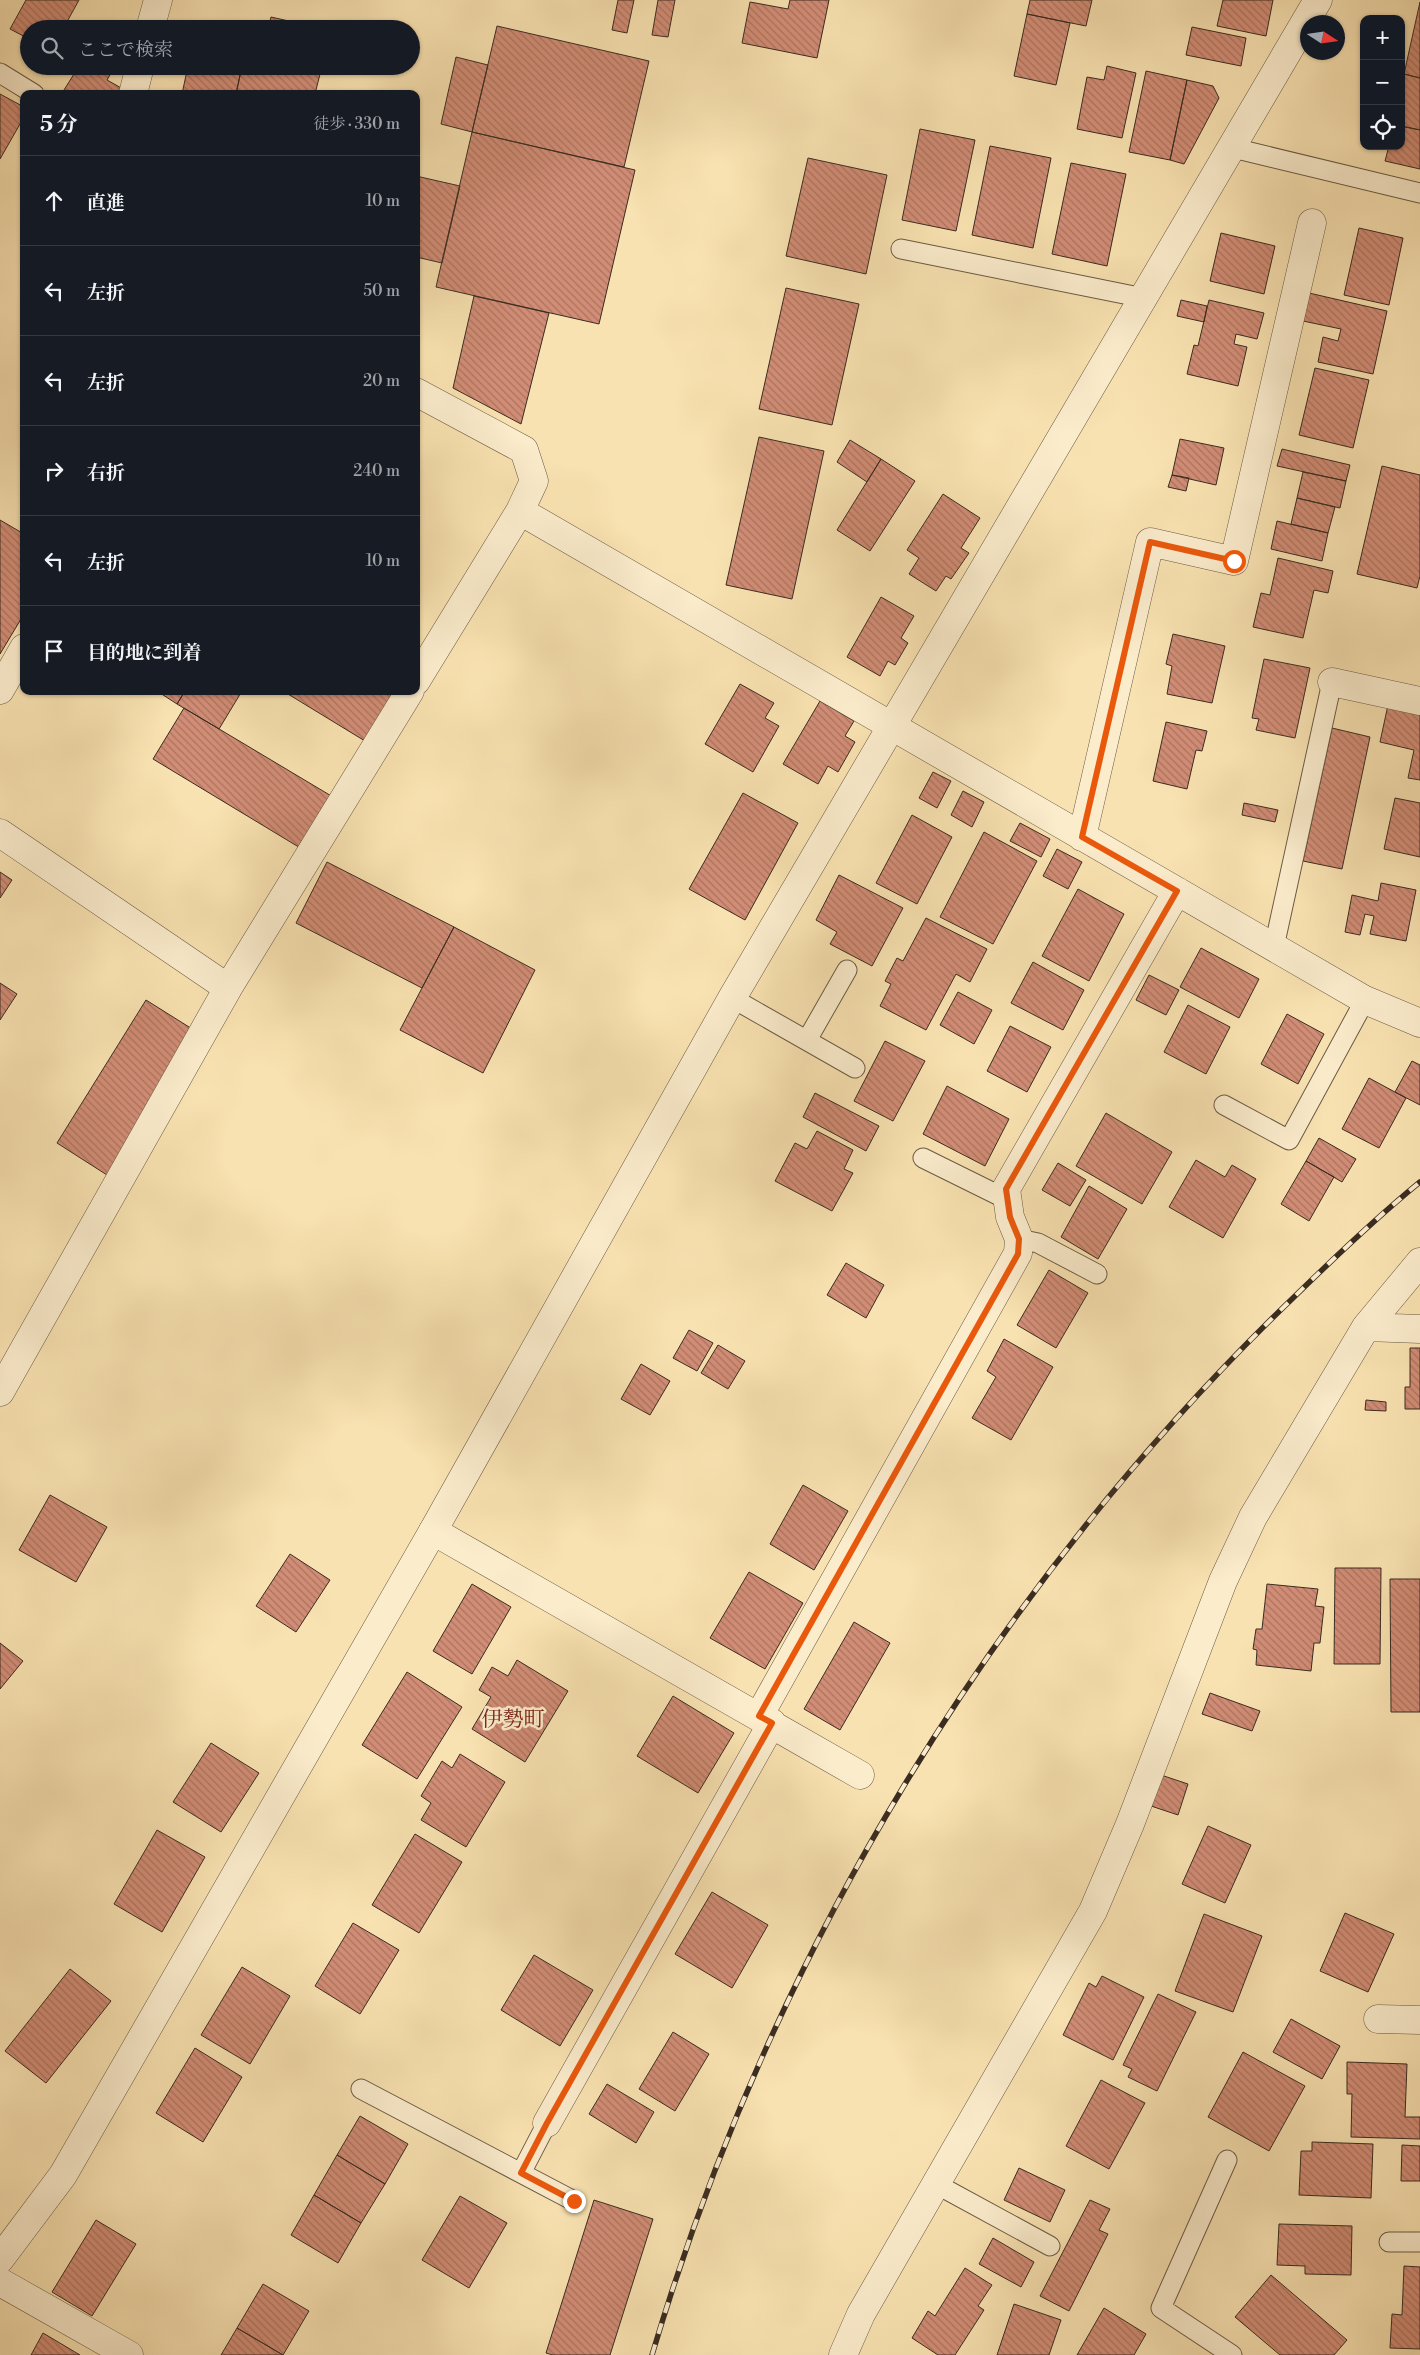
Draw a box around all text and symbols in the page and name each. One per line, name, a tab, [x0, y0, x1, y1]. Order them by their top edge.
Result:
north arrow	[1300, 15, 1345, 60]
map controls	[1360, 15, 1405, 150]
button: +	[1360, 15, 1405, 60]
search box	[20, 20, 420, 75]
icon: search	[38, 34, 66, 62]
text: ここで検索	[78, 38, 173, 62]
button: −	[1360, 60, 1405, 105]
button: locate	[1360, 105, 1405, 150]
text: 5 分	[40, 112, 77, 138]
text: 徒歩 · 330 m	[313, 114, 400, 134]
icon: ahead	[40, 187, 68, 215]
text: 直進	[87, 191, 125, 215]
text: 10 m	[366, 191, 400, 211]
icon: left	[40, 277, 68, 305]
text: 左折	[87, 281, 125, 305]
text: 50 m	[363, 281, 400, 301]
icon: left	[40, 367, 68, 395]
text: 左折	[87, 371, 125, 395]
text: 20 m	[363, 371, 400, 391]
icon: right	[40, 457, 68, 485]
text: 右折	[87, 461, 125, 485]
text: 240 m	[353, 461, 400, 481]
icon: left	[40, 547, 68, 575]
route start	[1223, 550, 1246, 573]
text: 左折	[87, 551, 125, 575]
text: 10 m	[366, 551, 400, 571]
icon: arrive	[40, 637, 68, 665]
text: 目的地に到着	[87, 641, 201, 665]
district label: 伊勢町	[482, 1707, 545, 1733]
route end	[563, 2190, 586, 2213]

